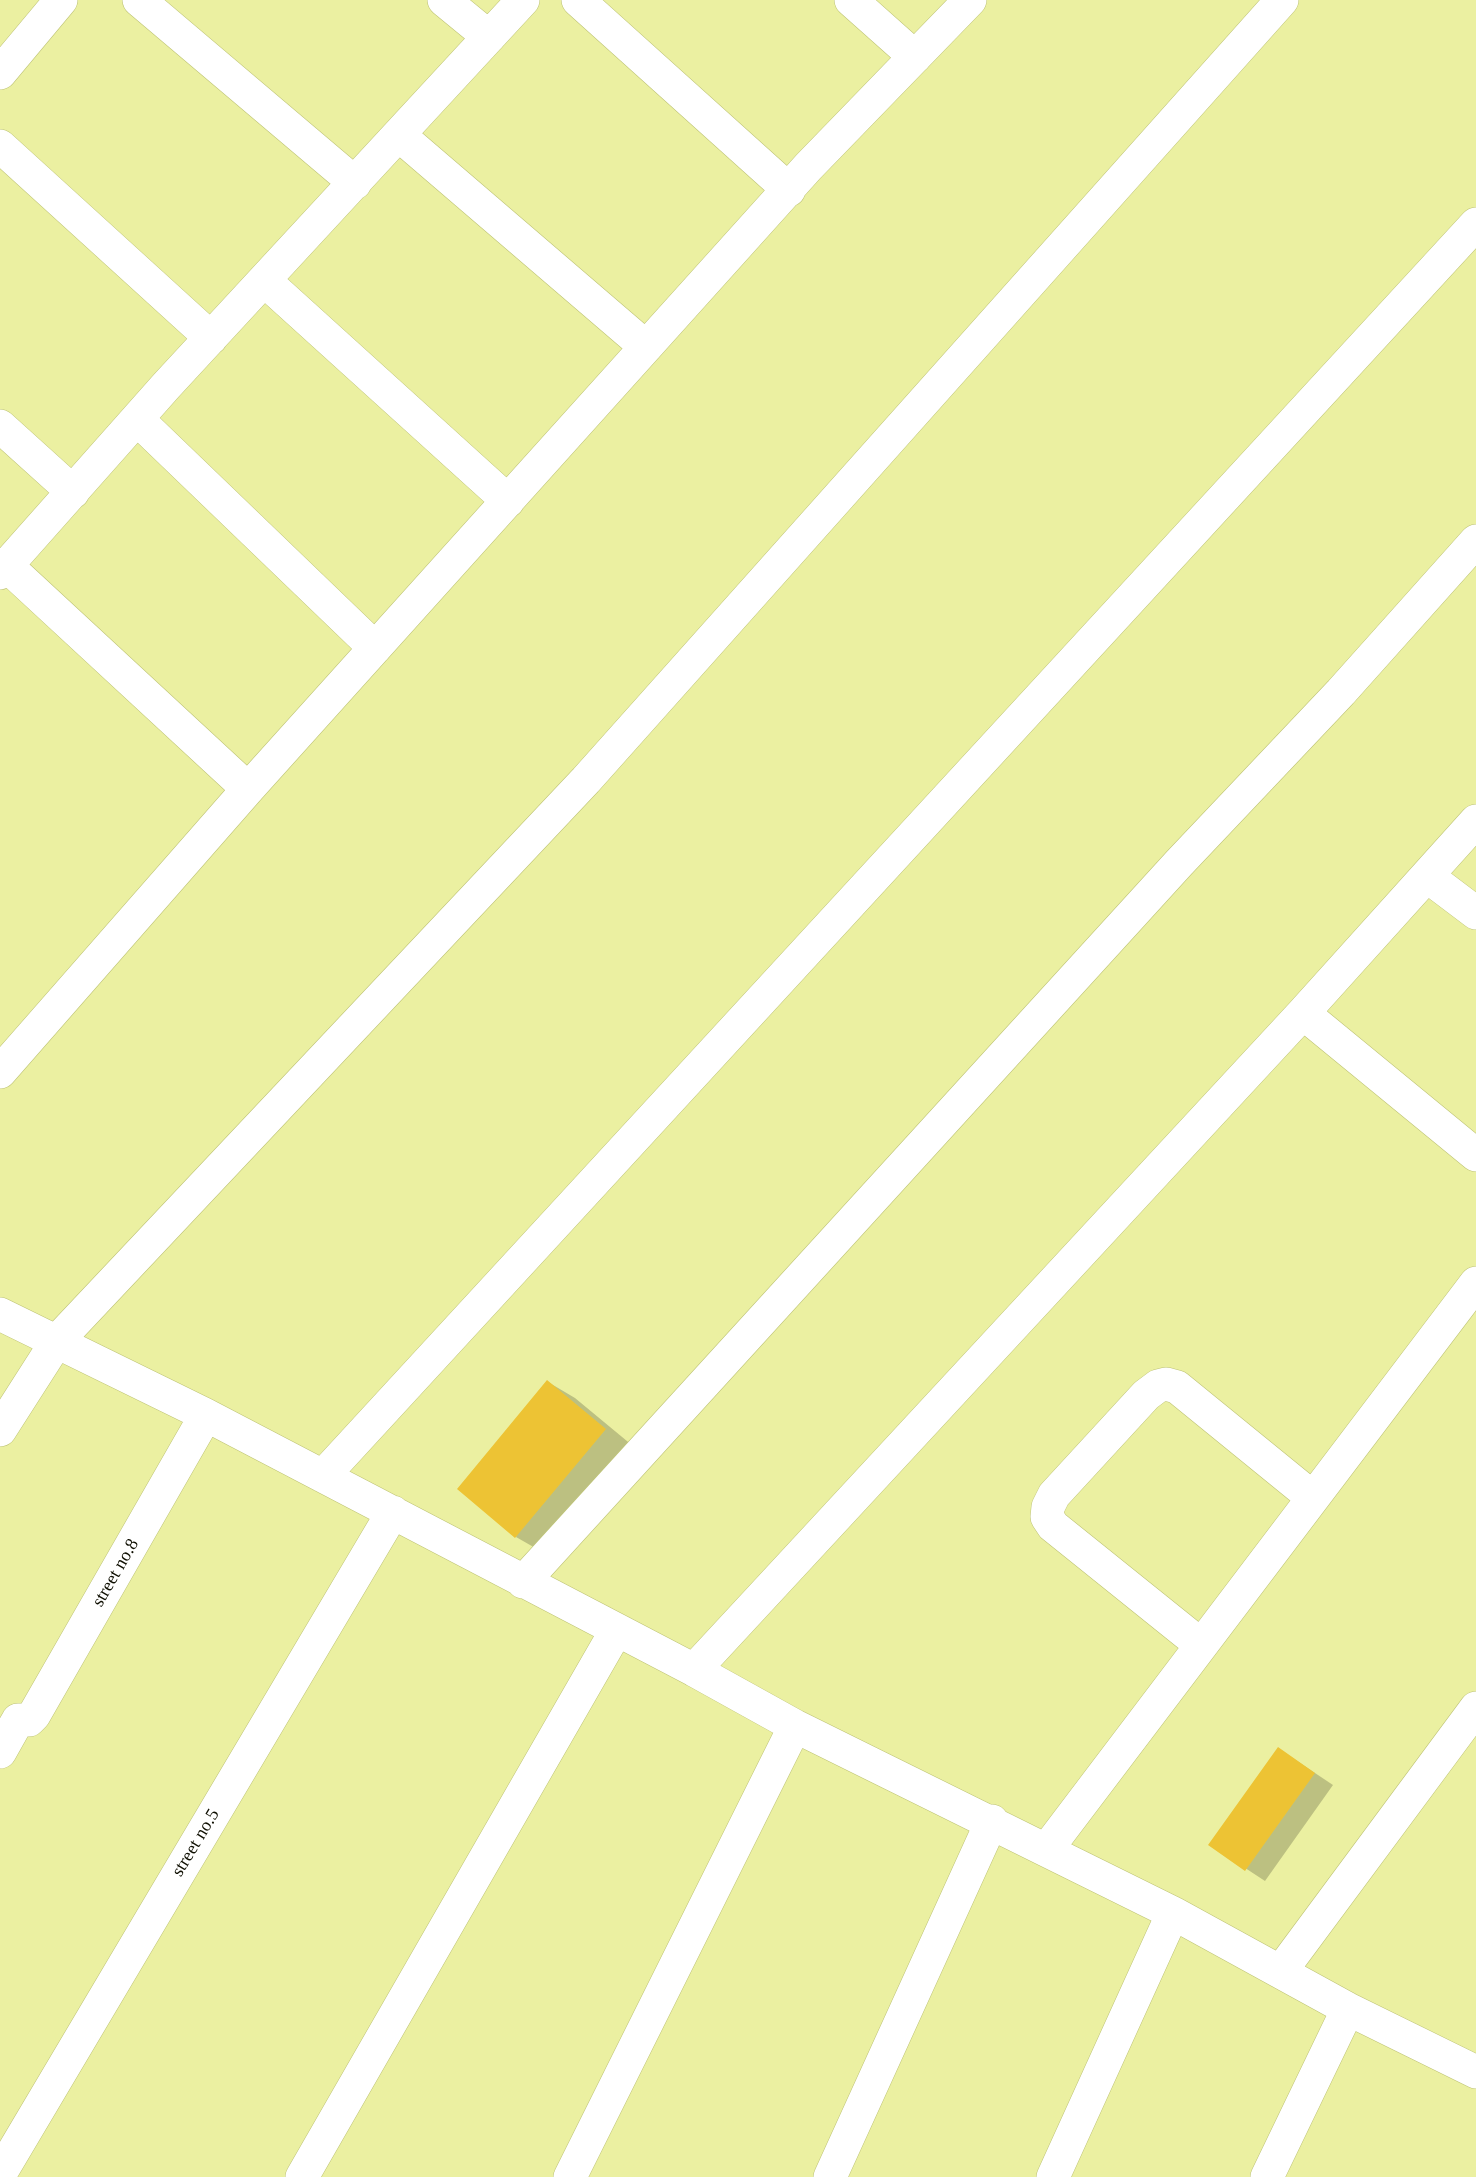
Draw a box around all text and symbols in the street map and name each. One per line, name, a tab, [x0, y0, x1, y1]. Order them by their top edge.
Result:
street label: street no.8	[88, 1535, 144, 1611]
street label: street no.5	[167, 1805, 225, 1881]

